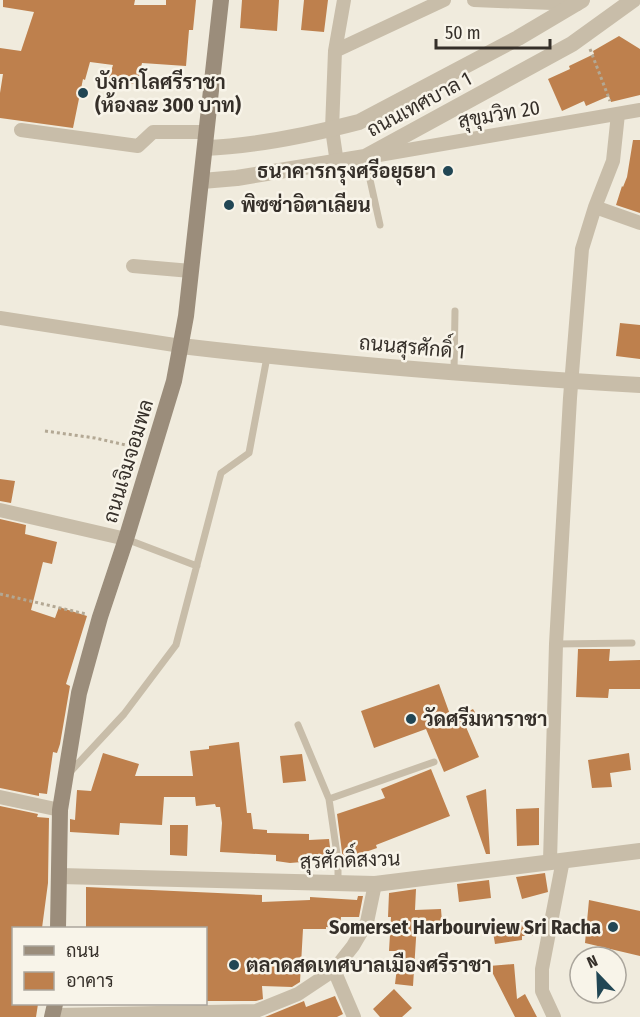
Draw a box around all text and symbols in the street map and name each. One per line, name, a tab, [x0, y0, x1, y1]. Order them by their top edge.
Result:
scale bar	[436, 12, 550, 50]
text: 50 m	[445, 22, 481, 44]
street label: ถนนเทศบาล 1	[363, 66, 475, 142]
place label: บังกาโลศรีราชา (ห้องละ 300 บาท)	[95, 68, 241, 117]
marker: บังกาโลศรีราชา (ห้องละ 300 บาท)	[76, 86, 90, 100]
street label: สุขุมวิท 20	[456, 95, 542, 135]
place label: ธนาคารกรุงศรีอยุธยา	[257, 158, 436, 186]
marker: ธนาคารกรุงศรีอยุธยา	[441, 164, 455, 178]
place label: พิซซ่าอิตาเลียน	[241, 192, 371, 217]
marker: พิซซ่าอิตาเลียน	[222, 198, 236, 212]
street label: ถนนสุรศักดิ์ 1	[358, 324, 467, 366]
street label: ถนนเจิมจอมพล	[98, 396, 158, 526]
place label: วัดศรีมหาราชา	[423, 706, 547, 731]
marker: วัดศรีมหาราชา	[404, 712, 418, 726]
street label: สุรศักดิ์สงวน	[299, 840, 401, 876]
place label: Somerset Harbourview Sri Racha	[329, 915, 601, 939]
marker: Somerset Harbourview Sri Racha	[606, 920, 620, 934]
legend	[12, 927, 207, 1005]
text: ถนน	[66, 940, 99, 962]
north arrow	[568, 945, 628, 1005]
text: N	[584, 951, 600, 972]
place label: ตลาดสดเทศบาลเมืองศรีราชา	[246, 952, 492, 977]
marker: ตลาดสดเทศบาลเมืองศรีราชา	[227, 958, 241, 972]
text: อาคาร	[66, 970, 114, 992]

